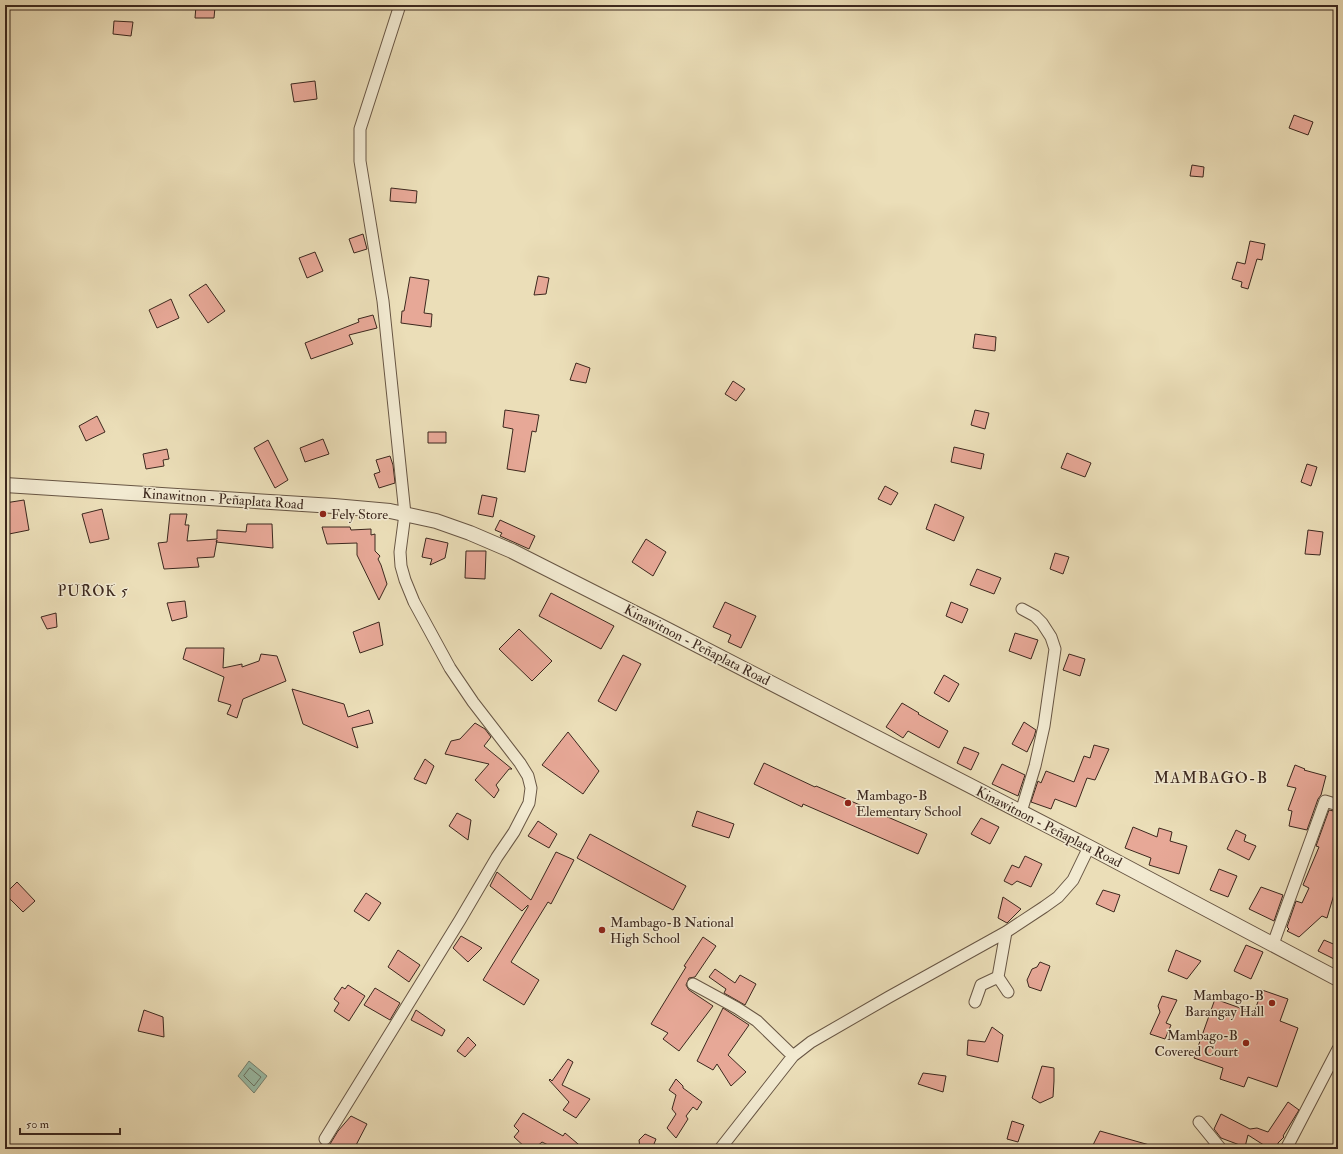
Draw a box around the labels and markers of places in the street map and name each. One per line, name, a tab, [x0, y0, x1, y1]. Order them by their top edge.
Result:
place label: Fely Store	[331, 506, 388, 524]
marker: Fely Store	[318, 509, 328, 519]
place label: Mambago-B Elementary School	[856, 787, 962, 821]
marker: Mambago-B Elementary School	[843, 798, 853, 808]
place label: Mambago-B National High School	[610, 914, 734, 947]
marker: Mambago-B National High School	[597, 925, 607, 935]
place label: Mambago-B Barangay Hall	[1185, 987, 1264, 1021]
marker: Mambago-B Barangay Hall	[1267, 998, 1277, 1008]
place label: Mambago-B Covered Court	[1154, 1027, 1238, 1060]
marker: Mambago-B Covered Court	[1241, 1038, 1251, 1048]

